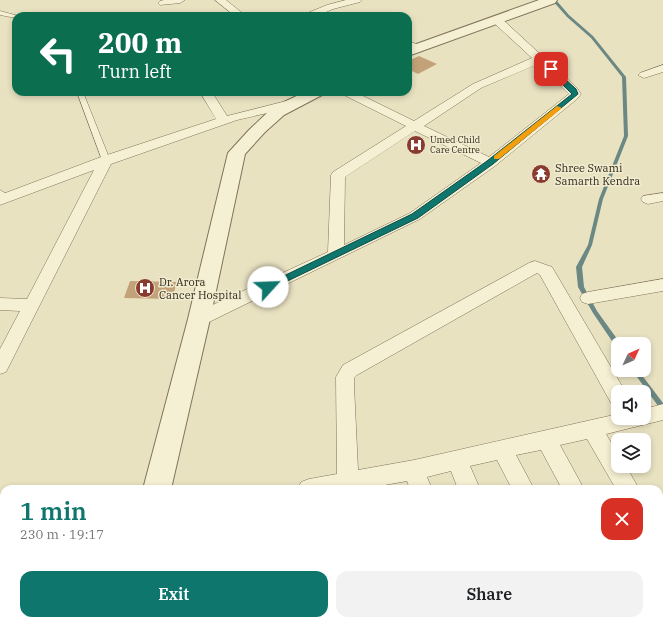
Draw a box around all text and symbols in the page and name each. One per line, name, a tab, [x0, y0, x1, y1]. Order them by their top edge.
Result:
text: 200 m	[98, 24, 182, 61]
icon: left	[32, 28, 84, 80]
pin	[534, 52, 568, 86]
icon: arrive	[540, 58, 562, 80]
text: Turn left	[98, 60, 172, 83]
hospital icon: Umed Child Care Centre	[405, 134, 427, 156]
place label: Umed Child Care Centre	[430, 134, 481, 155]
place label: Shree Swami Samarth Kendra	[555, 161, 640, 188]
temple icon: Shree Swami Samarth Kendra	[530, 163, 552, 185]
position arrow	[247, 266, 289, 308]
place label: Dr. Arora Cancer Hospital	[159, 275, 242, 302]
hospital icon: Dr. Arora Cancer Hospital	[134, 277, 156, 299]
north arrow	[611, 337, 651, 377]
map controls	[611, 337, 651, 473]
button: sound	[611, 385, 651, 425]
button: layers	[611, 433, 651, 473]
text: 1 min	[20, 495, 87, 527]
button: close	[601, 498, 643, 540]
text: 230 m · 19:17	[20, 526, 104, 543]
button: Exit	[20, 571, 328, 617]
button: Share	[336, 571, 643, 617]

